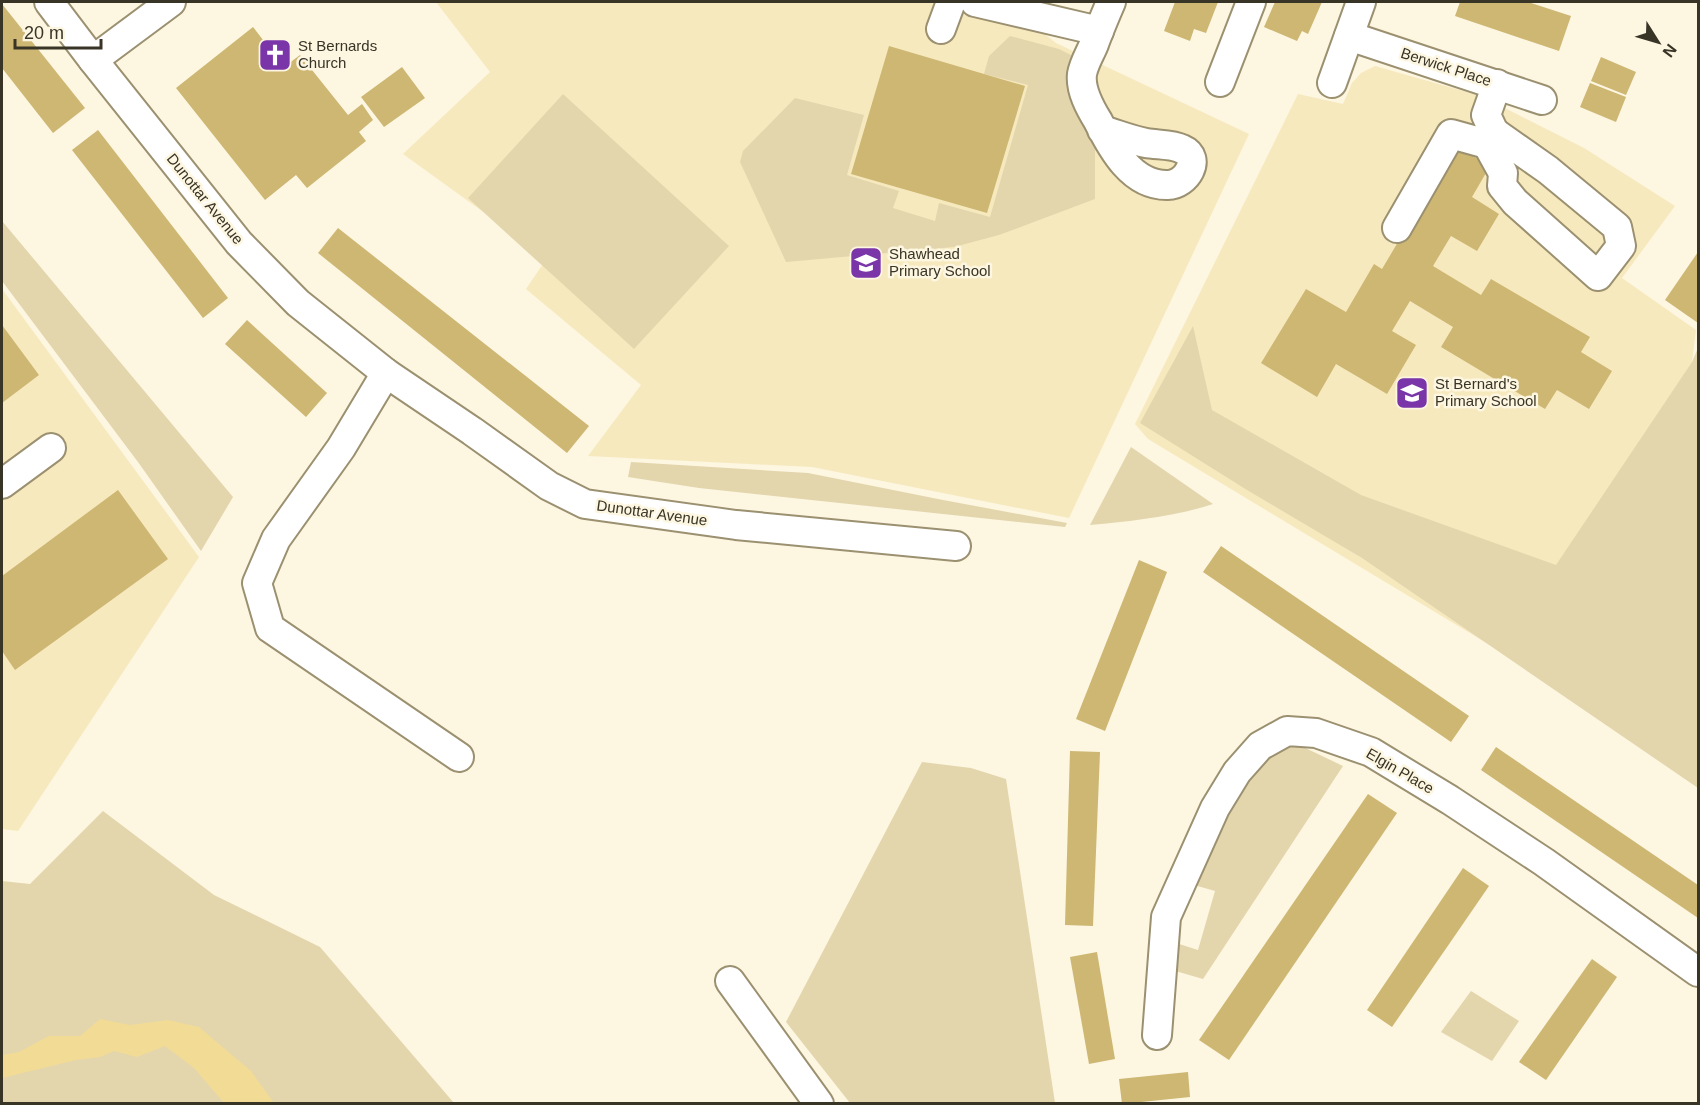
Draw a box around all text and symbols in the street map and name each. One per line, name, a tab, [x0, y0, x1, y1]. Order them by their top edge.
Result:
scale bar	[15, 12, 100, 50]
north arrow	[1628, 12, 1688, 72]
text: 20 m	[24, 23, 64, 43]
church icon: St Bernards Church	[257, 37, 293, 73]
place label: St Bernards Church	[298, 37, 377, 71]
text: N	[1659, 41, 1680, 60]
street label: Berwick Place	[1399, 44, 1494, 89]
street label: Dunottar Avenue	[164, 150, 247, 247]
school or university icon: Shawhead Primary School	[848, 245, 884, 281]
place label: Shawhead Primary School	[889, 245, 991, 279]
school or university icon: St Bernard's Primary School	[1394, 375, 1430, 411]
place label: St Bernard's Primary School	[1435, 375, 1537, 409]
street label: Dunottar Avenue	[596, 496, 708, 529]
street label: Elgin Place	[1364, 744, 1437, 797]

